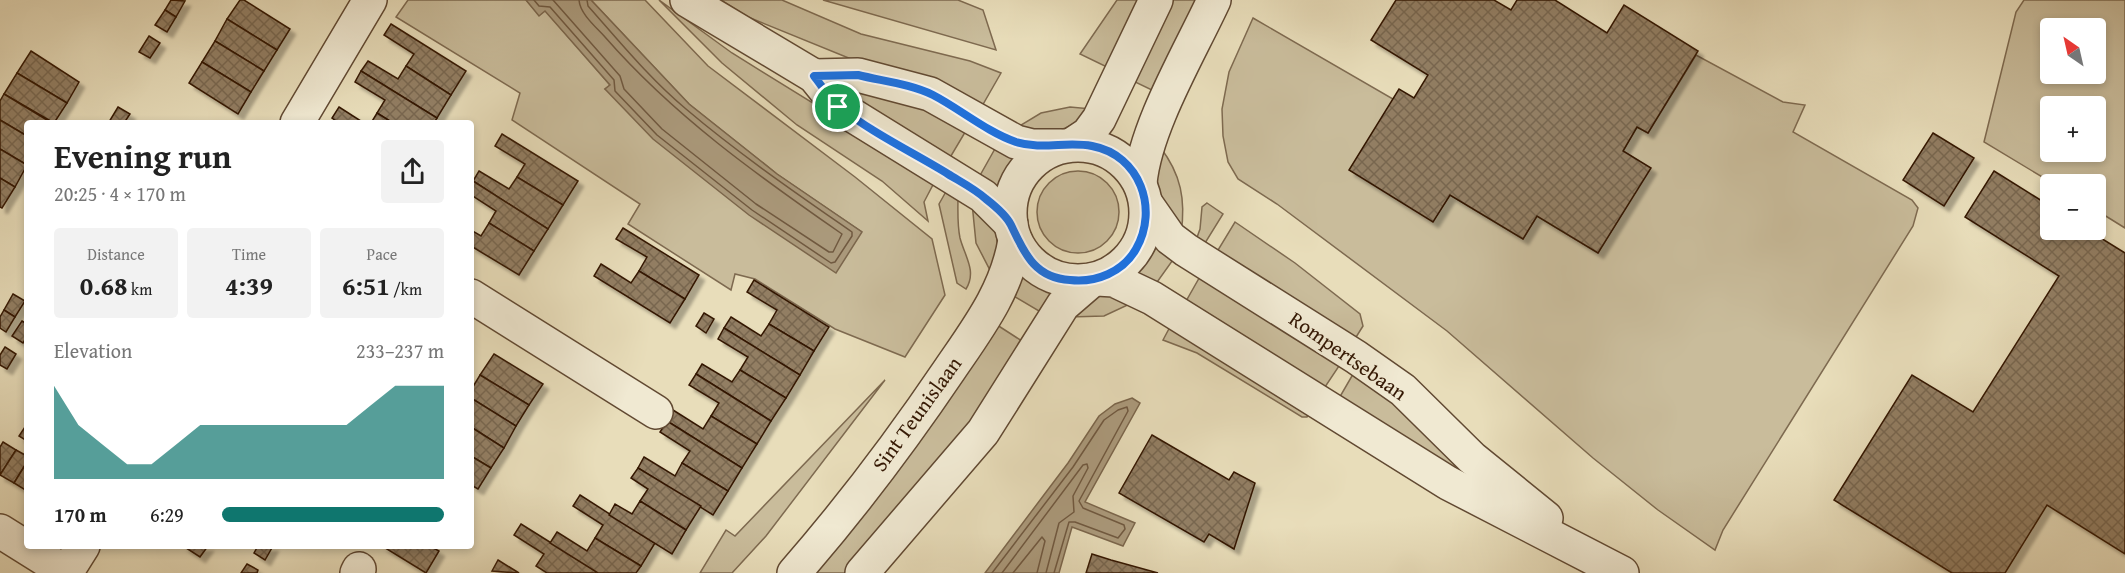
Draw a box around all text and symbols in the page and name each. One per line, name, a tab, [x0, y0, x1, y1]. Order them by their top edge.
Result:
north arrow	[2040, 18, 2106, 84]
map controls	[2040, 18, 2106, 240]
pin	[812, 81, 863, 132]
icon: arrive	[821, 90, 854, 123]
button: +	[2040, 96, 2106, 162]
text: Evening run	[54, 132, 231, 180]
button: share	[381, 140, 444, 203]
button: −	[2040, 174, 2106, 240]
text: 20:25 · 4 × 170 m	[54, 179, 186, 208]
text: Distance	[87, 242, 145, 266]
text: Time	[232, 242, 266, 266]
text: Pace	[367, 242, 397, 266]
text: 0.68	[80, 266, 128, 305]
text: 4:39	[225, 266, 273, 305]
text: 6:51	[342, 266, 390, 305]
text: km	[128, 277, 152, 301]
text: /km	[390, 277, 422, 301]
street label: Rompertsebaan	[1283, 303, 1414, 408]
text: Elevation	[54, 336, 132, 365]
text: 233–237 m	[356, 336, 444, 365]
street label: Sint Teunislaan	[864, 350, 969, 478]
text: 170 m	[54, 500, 107, 529]
text: 6:29	[150, 500, 184, 529]

